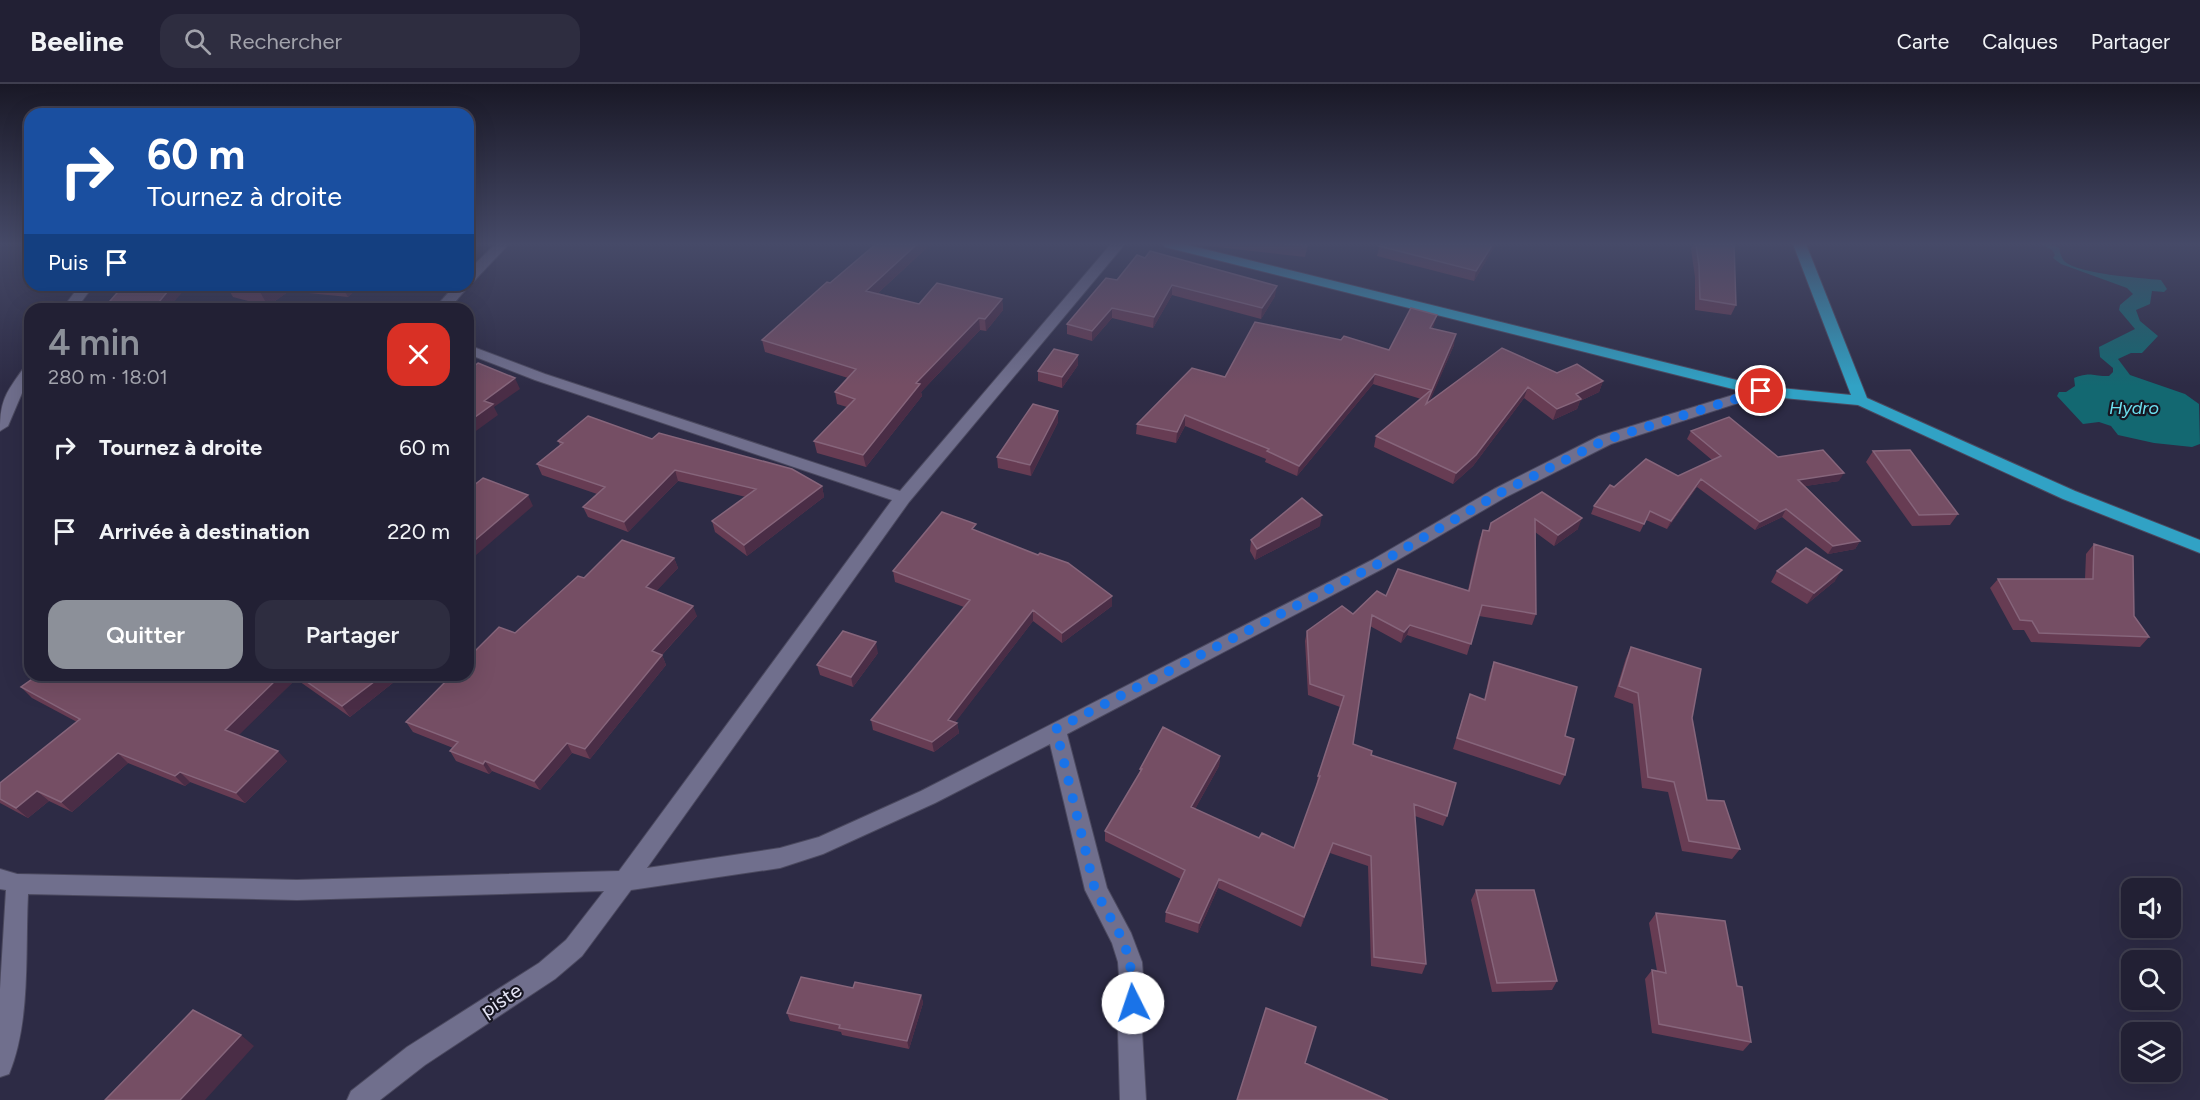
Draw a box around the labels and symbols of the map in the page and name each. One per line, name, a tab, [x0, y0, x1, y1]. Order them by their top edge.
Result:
pin	[1735, 365, 1786, 416]
water label: Hydro	[2109, 397, 2159, 419]
position arrow	[1101, 971, 1165, 1035]
street label: piste	[476, 978, 526, 1022]

